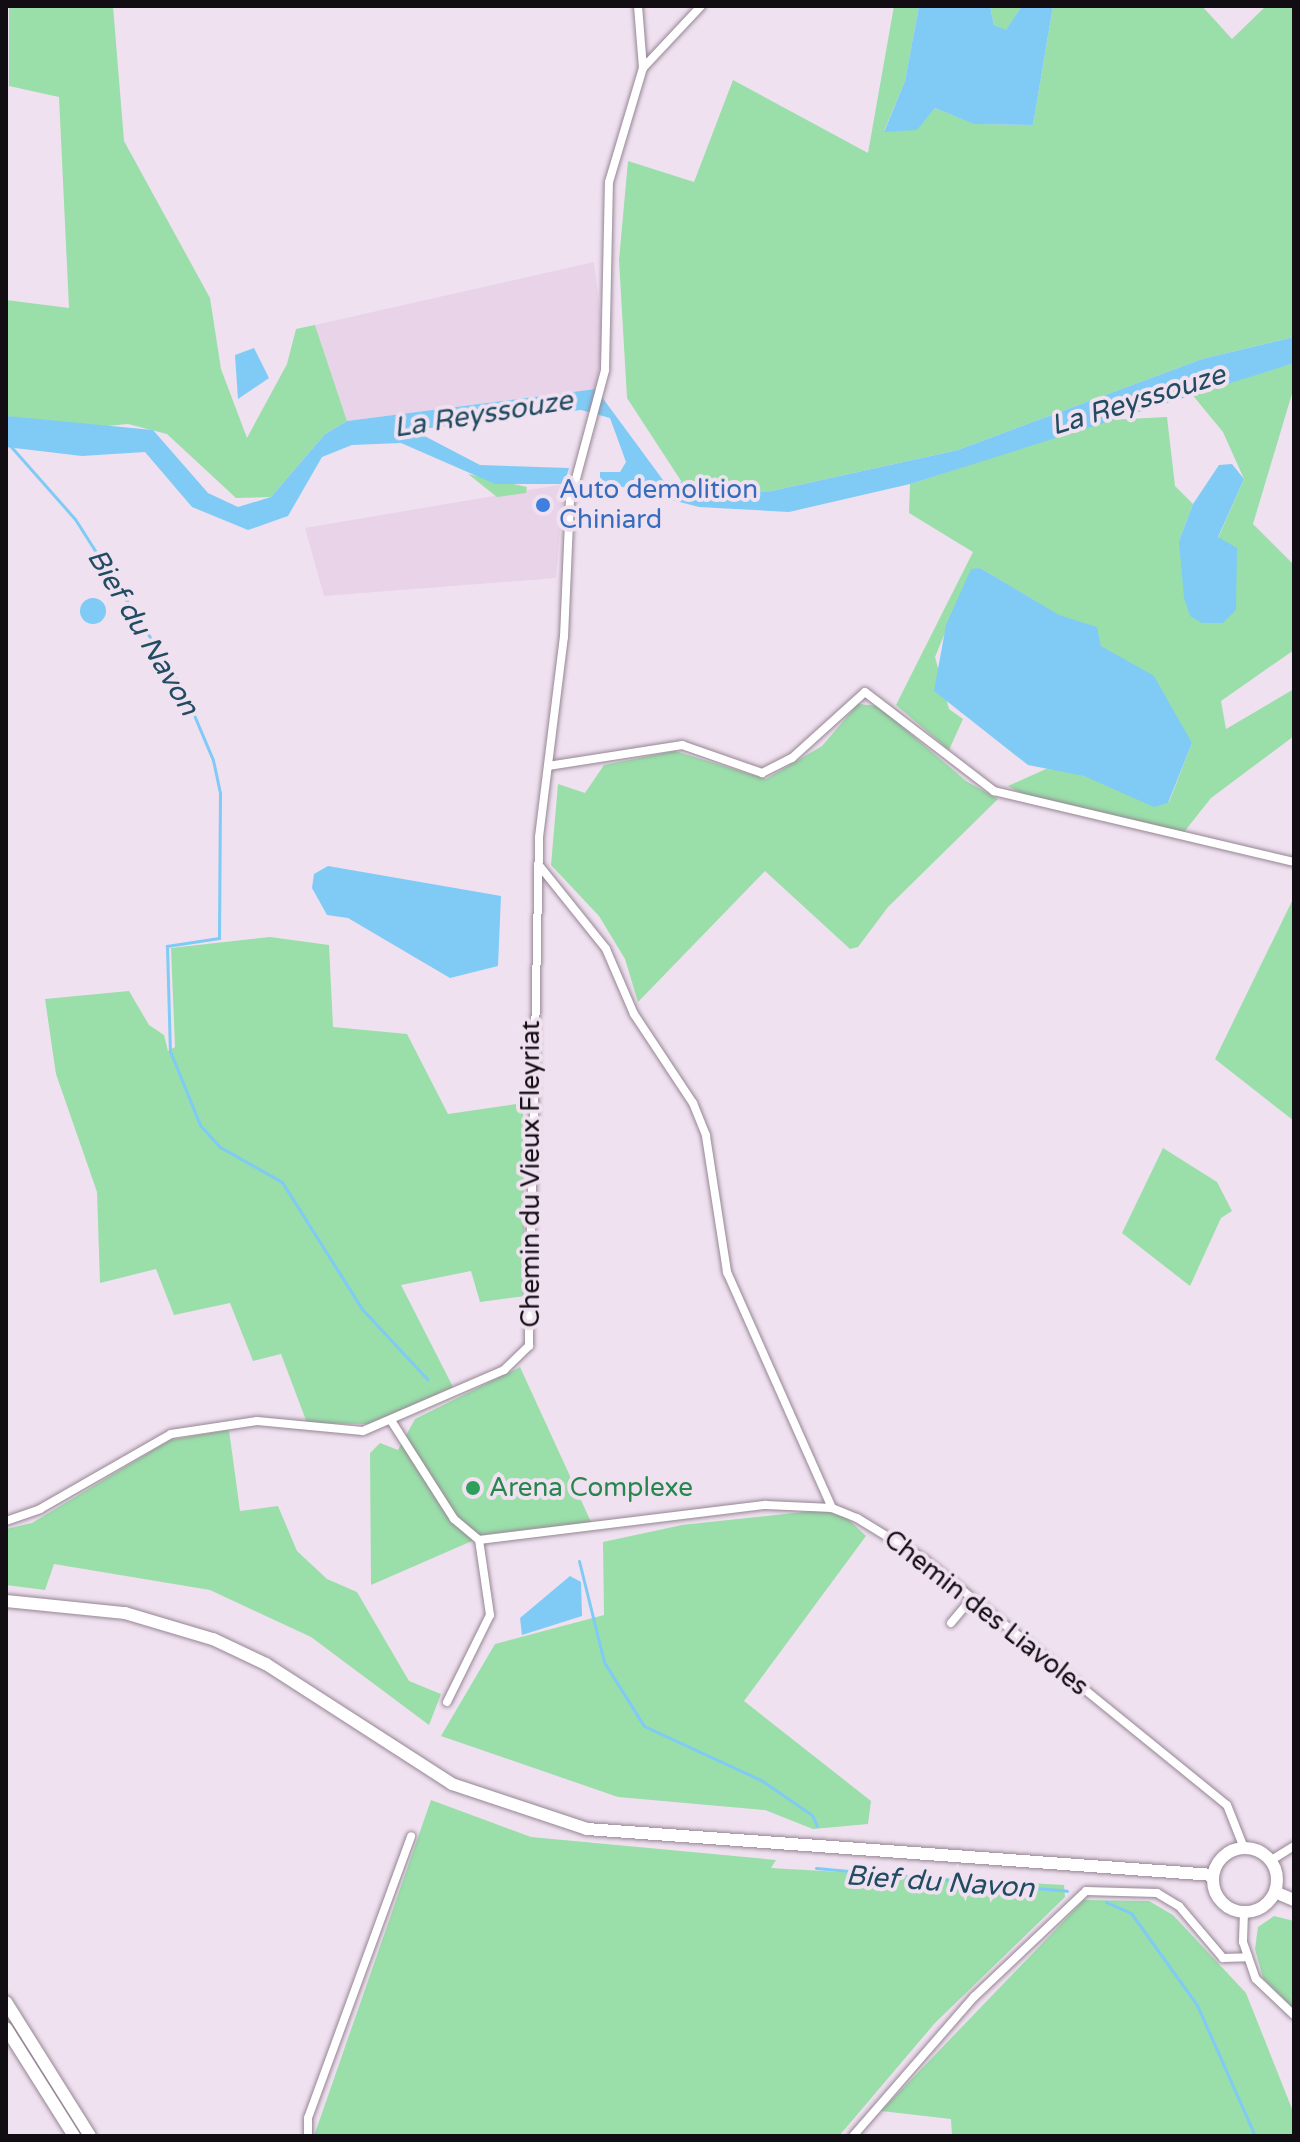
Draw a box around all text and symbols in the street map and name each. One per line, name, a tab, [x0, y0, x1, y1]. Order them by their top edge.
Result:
water label: La Reyssouze	[1047, 358, 1229, 442]
water label: La Reyssouze	[391, 383, 575, 445]
place label: Auto demolition Chiniard	[559, 474, 758, 536]
marker: Auto demolition Chiniard	[534, 496, 552, 514]
water label: Bief du Navon	[80, 542, 206, 722]
street label: Chemin du Vieux Fleyriat	[515, 1020, 547, 1328]
place label: Arena Complexe	[489, 1472, 693, 1504]
marker: Arena Complexe	[464, 1479, 482, 1497]
street label: Chemin des Liavoles	[878, 1523, 1094, 1703]
water label: Bief du Navon	[845, 1859, 1035, 1905]

